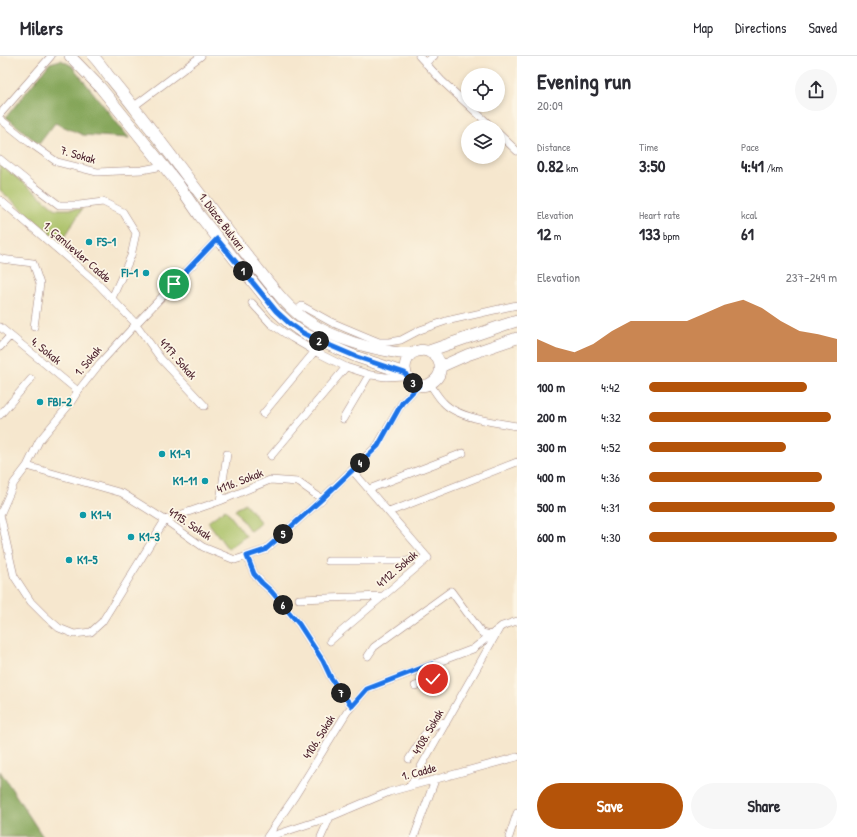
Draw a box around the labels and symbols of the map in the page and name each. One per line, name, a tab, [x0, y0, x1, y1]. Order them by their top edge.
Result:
street label: 7. Sokak	[58, 141, 98, 168]
street label: 1. Düzce Bulvarı	[195, 189, 250, 254]
street label: 1. Çamlıevler Cadde	[40, 217, 115, 286]
place label: FS-1	[96, 233, 117, 250]
marker: FS-1	[84, 237, 94, 247]
pin: 1	[233, 261, 253, 281]
place label: FI-1	[120, 264, 139, 281]
pin	[157, 267, 191, 301]
marker: FI-1	[141, 268, 151, 278]
pin: 2	[309, 331, 329, 351]
street label: 4. Sokak	[27, 333, 65, 368]
street label: 4117. Sokak	[156, 334, 201, 383]
street label: 1. Sokak	[70, 342, 105, 379]
pin: 3	[403, 373, 423, 393]
place label: FBI-2	[47, 393, 72, 410]
marker: FBI-2	[35, 397, 45, 407]
place label: K1-9	[170, 445, 190, 462]
marker: K1-9	[157, 449, 167, 459]
pin: 4	[350, 453, 370, 473]
street label: 4116. Sokak	[214, 464, 265, 497]
place label: K1-11	[173, 472, 198, 489]
marker: K1-11	[200, 476, 210, 486]
street label: 4115. Sokak	[165, 503, 215, 544]
place label: K1-4	[91, 506, 111, 523]
marker: K1-4	[78, 510, 88, 520]
pin: 5	[273, 524, 293, 544]
place label: K1-3	[139, 528, 160, 545]
marker: K1-3	[126, 532, 136, 542]
street label: 4112. Sokak	[373, 546, 421, 591]
place label: K1-5	[77, 551, 98, 568]
marker: K1-5	[64, 555, 74, 565]
pin: 6	[273, 595, 293, 615]
pin	[416, 662, 450, 696]
pin: 7	[331, 683, 351, 703]
street label: 4108. Sokak	[408, 706, 447, 758]
street label: 4106. Sokak	[298, 711, 339, 762]
street label: 1. Cadde	[400, 759, 438, 784]

